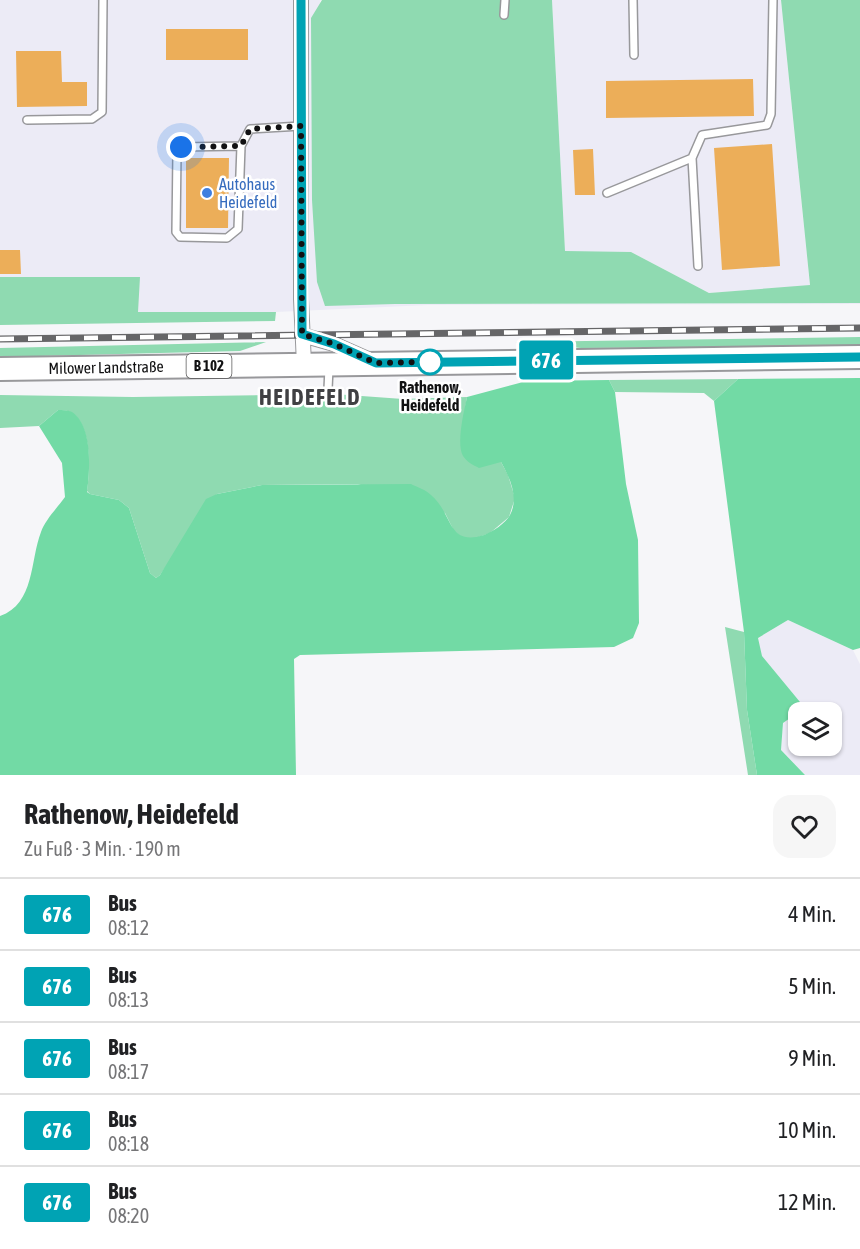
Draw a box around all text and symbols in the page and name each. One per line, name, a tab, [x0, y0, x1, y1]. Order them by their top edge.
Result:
your location	[166, 132, 196, 162]
place label: Autohaus Heidefeld	[219, 175, 277, 211]
marker: Autohaus Heidefeld	[200, 186, 214, 200]
line badge: 676	[512, 340, 580, 380]
text: 676	[531, 348, 561, 372]
marker: Rathenow, Heidefeld	[417, 349, 443, 375]
road number: B 102	[186, 354, 232, 378]
street label: Milower Landstraße	[48, 357, 164, 377]
place label: Rathenow, Heidefeld	[399, 378, 461, 414]
district label: HEIDEFELD	[259, 384, 361, 410]
map controls	[788, 702, 842, 756]
button: layers	[788, 702, 842, 756]
button: heart	[773, 795, 836, 858]
text: Rathenow, Heidefeld	[24, 798, 239, 830]
text: Zu Fuß · 3 Min. · 190 m	[24, 837, 181, 860]
text: Bus	[108, 890, 137, 916]
text: 4 Min.	[788, 901, 836, 927]
text: 676	[42, 902, 72, 926]
text: 08:12	[108, 916, 149, 939]
text: Bus	[108, 962, 137, 988]
text: 5 Min.	[788, 973, 836, 999]
text: 676	[42, 974, 72, 998]
text: 08:13	[108, 988, 149, 1011]
text: Bus	[108, 1034, 137, 1060]
text: 9 Min.	[788, 1045, 836, 1071]
text: 676	[42, 1046, 72, 1070]
text: 08:17	[108, 1060, 149, 1083]
text: Bus	[108, 1106, 137, 1132]
text: 10 Min.	[778, 1117, 836, 1143]
text: 676	[42, 1118, 72, 1142]
text: 08:18	[108, 1132, 149, 1155]
text: Bus	[108, 1178, 137, 1204]
text: 12 Min.	[778, 1189, 836, 1215]
text: 676	[42, 1190, 72, 1214]
text: 08:20	[108, 1204, 149, 1227]

